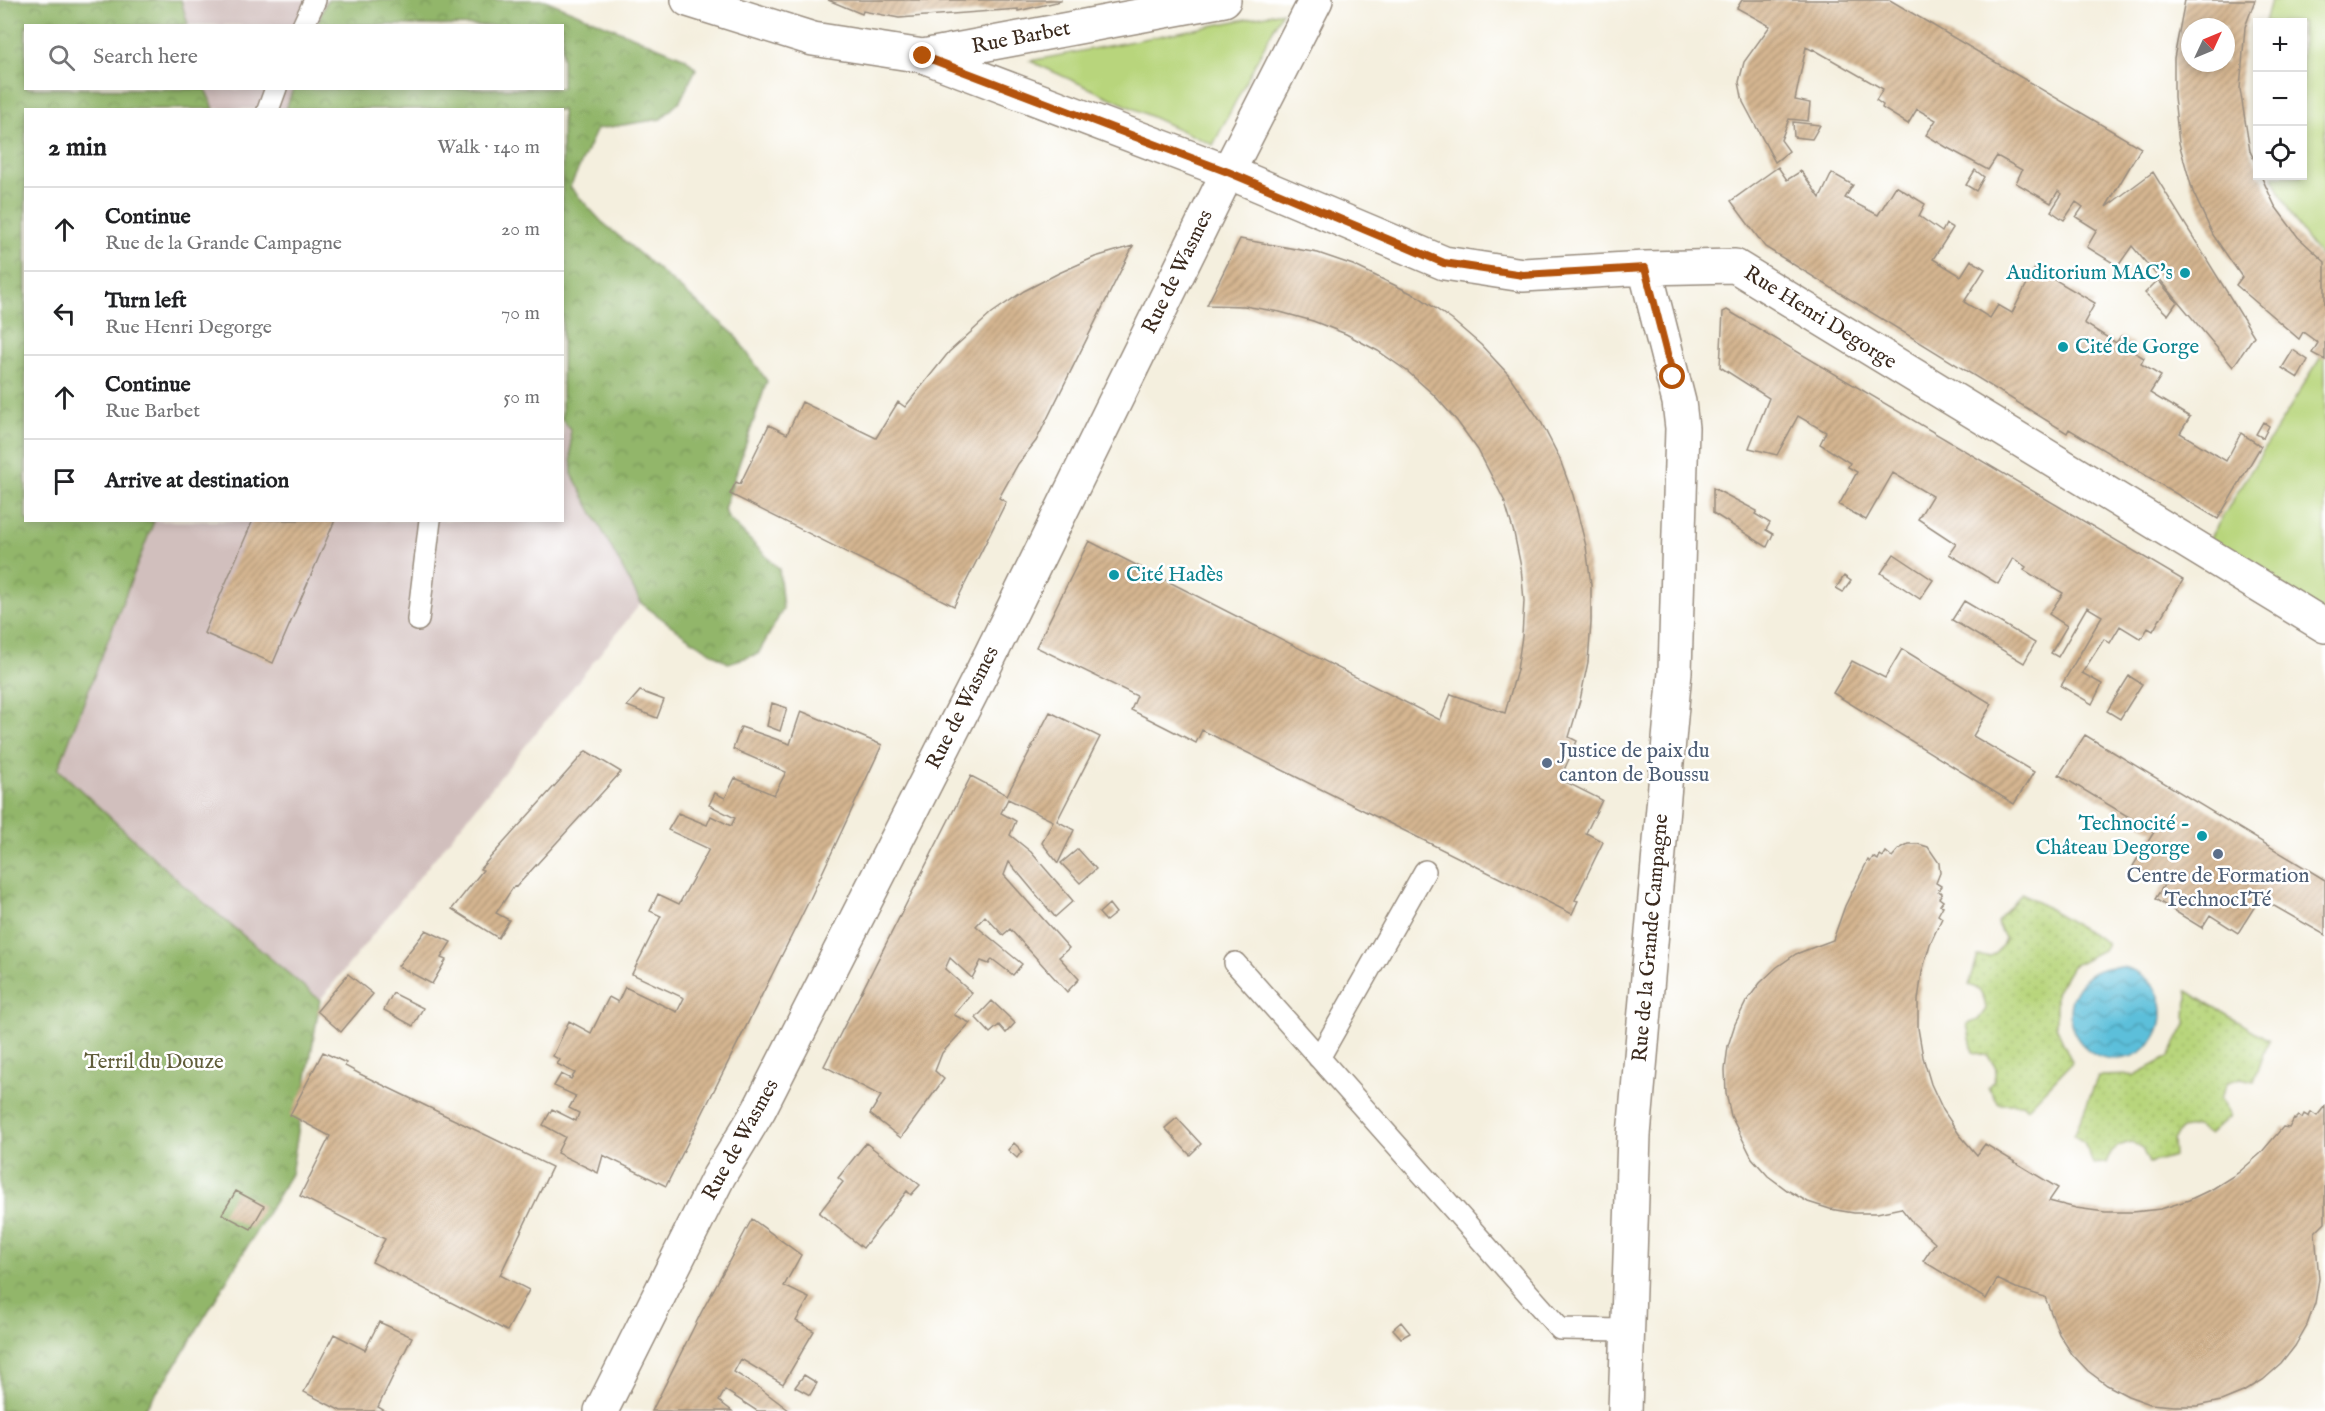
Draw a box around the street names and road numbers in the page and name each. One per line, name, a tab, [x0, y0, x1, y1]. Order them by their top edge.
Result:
street label: Rue Barbet	[969, 15, 1073, 61]
street label: Rue de Wasmes	[1136, 206, 1220, 338]
street label: Rue Henri Degorge	[1739, 260, 1902, 376]
street label: Rue de Wasmes	[920, 642, 1006, 774]
street label: Rue de la Grande Campagne	[1627, 812, 1675, 1063]
street label: Rue de Wasmes	[697, 1075, 785, 1205]

